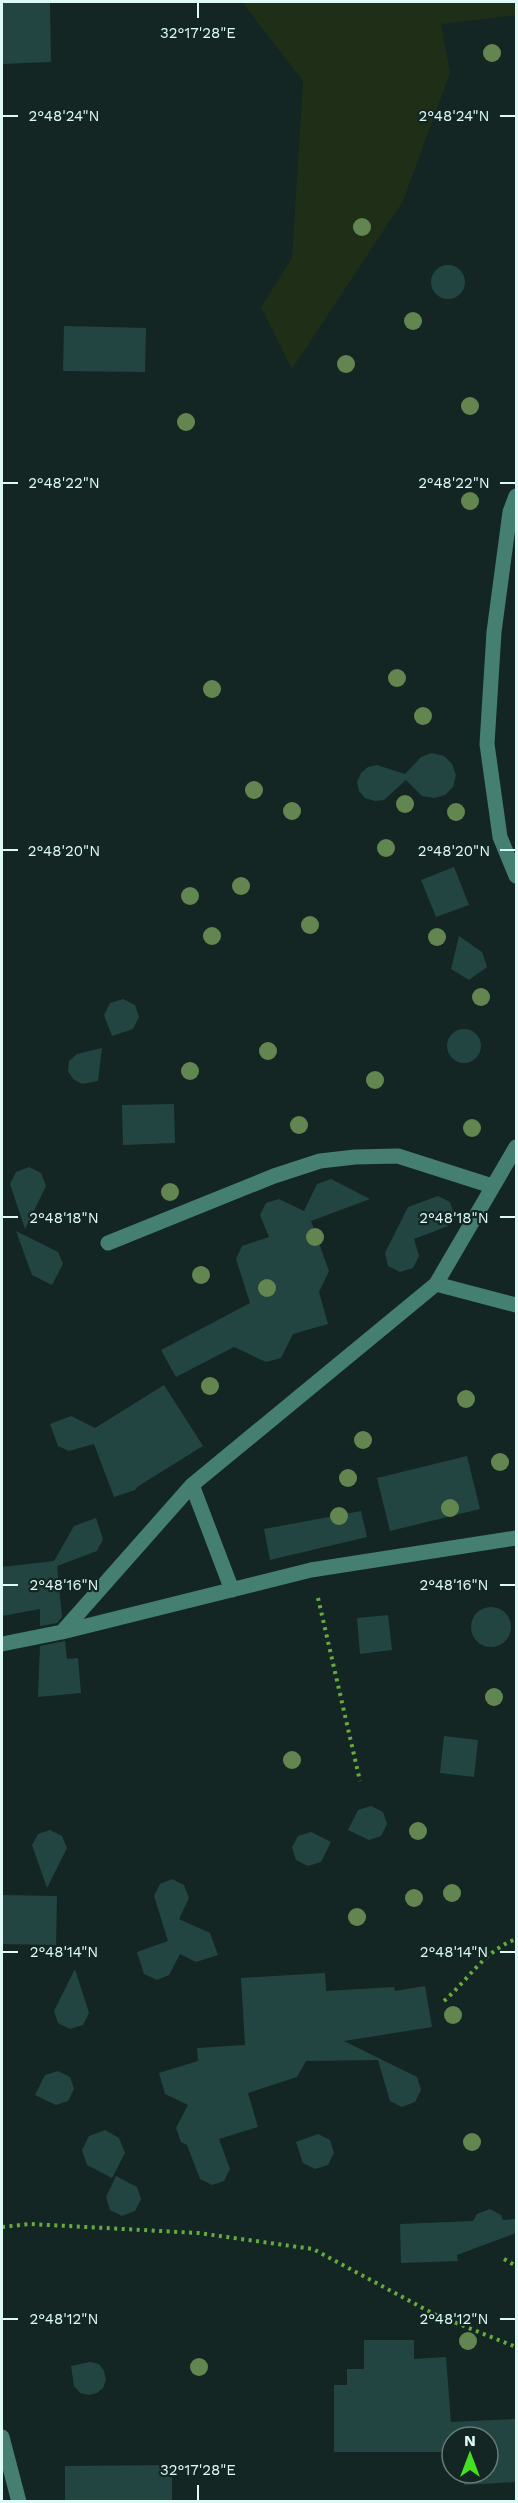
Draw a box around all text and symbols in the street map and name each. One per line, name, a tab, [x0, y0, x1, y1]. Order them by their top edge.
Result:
text: 32°17'28"E	[160, 24, 236, 42]
text: 2°48'24"N	[29, 107, 99, 125]
text: 2°48'24"N	[419, 107, 489, 125]
text: 2°48'22"N	[28, 474, 100, 492]
text: 2°48'22"N	[418, 474, 490, 492]
text: 2°48'20"N	[28, 842, 100, 860]
text: 2°48'20"N	[418, 842, 490, 860]
text: 2°48'18"N	[29, 1209, 99, 1227]
text: 2°48'18"N	[419, 1209, 489, 1227]
text: 2°48'16"N	[29, 1576, 99, 1594]
text: 2°48'16"N	[419, 1576, 489, 1594]
text: 2°48'14"N	[30, 1943, 98, 1961]
text: 2°48'14"N	[420, 1943, 488, 1961]
text: 2°48'12"N	[30, 2310, 98, 2328]
text: 2°48'12"N	[420, 2310, 488, 2328]
north arrow	[440, 2425, 500, 2485]
text: N	[464, 2431, 476, 2450]
text: 32°17'28"E	[160, 2461, 236, 2479]

